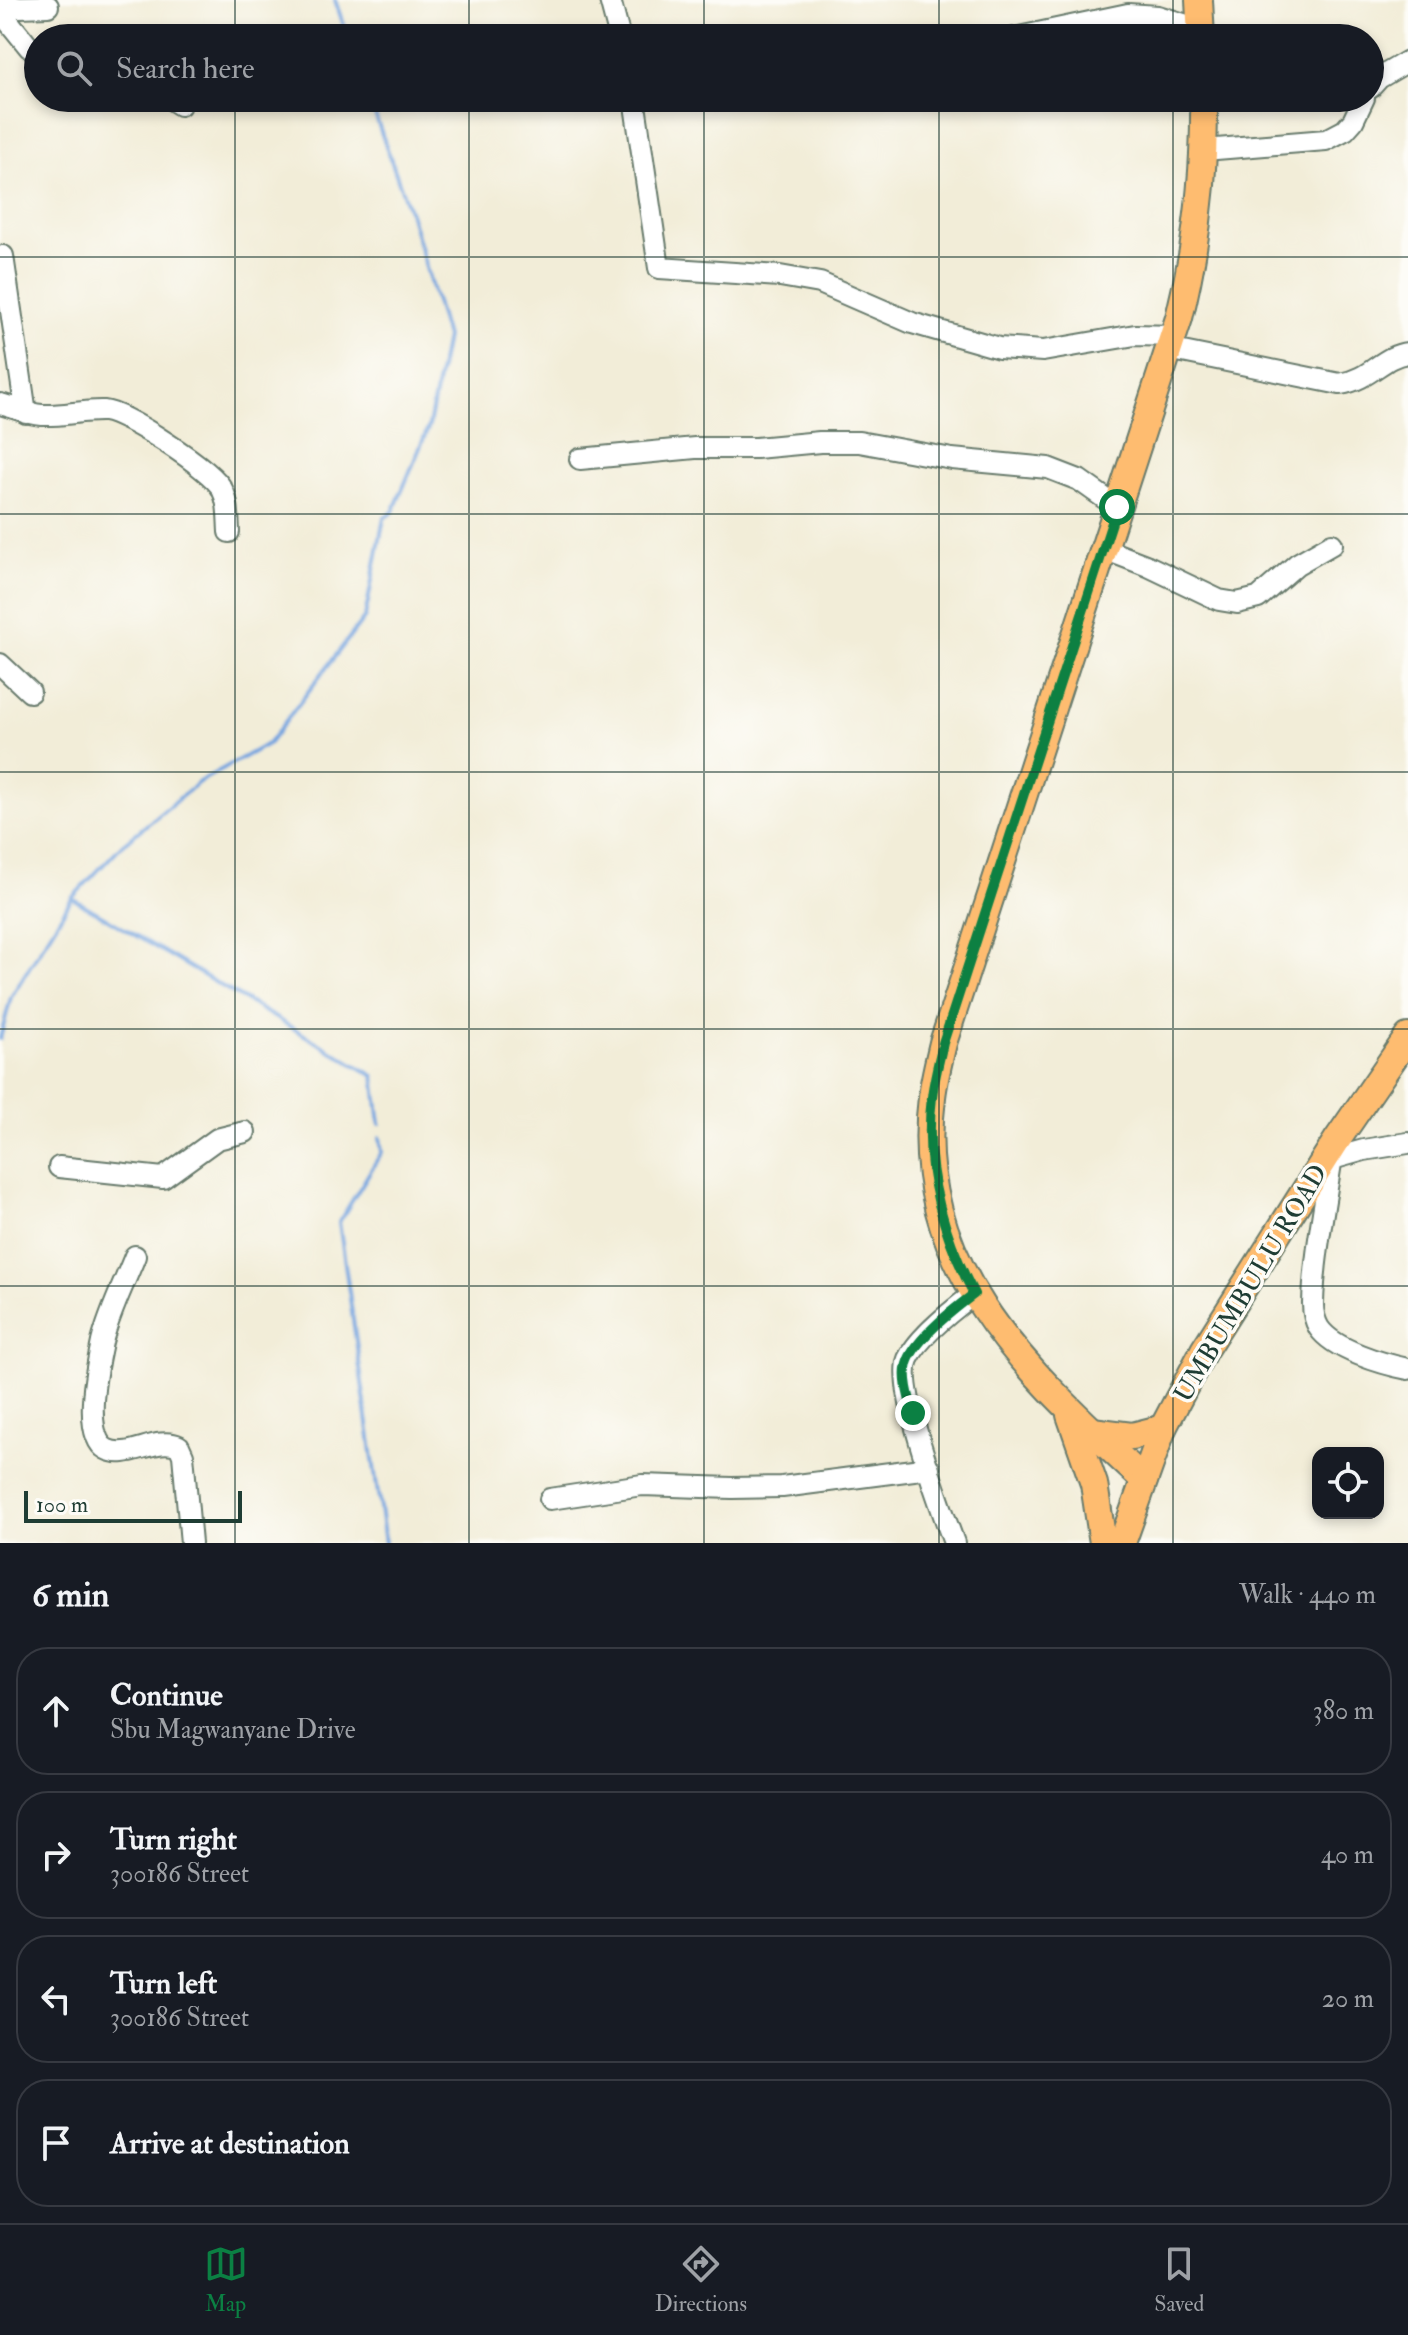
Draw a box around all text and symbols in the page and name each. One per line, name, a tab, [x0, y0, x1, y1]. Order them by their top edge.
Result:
search box	[24, 24, 1384, 112]
icon: search	[52, 46, 96, 90]
text: Search here	[116, 50, 255, 87]
route start	[1099, 489, 1135, 525]
street label: UMBUMBULU ROAD	[1167, 1159, 1335, 1408]
route end	[895, 1395, 931, 1431]
map controls	[1312, 1447, 1384, 1519]
button: locate	[1312, 1447, 1384, 1519]
scale bar	[24, 1487, 242, 1523]
text: 100 m	[36, 1491, 88, 1519]
text: 6 min	[32, 1574, 109, 1617]
text: Walk · 440 m	[1239, 1579, 1376, 1611]
text: Continue	[110, 1677, 223, 1714]
icon: ahead	[34, 1689, 78, 1733]
text: 380 m	[1313, 1695, 1374, 1727]
text: Sbu Magwanyane Drive	[110, 1714, 356, 1746]
text: Turn right	[110, 1821, 237, 1858]
icon: right	[34, 1833, 78, 1877]
text: 40 m	[1321, 1839, 1374, 1871]
text: 300186 Street	[110, 1858, 249, 1890]
text: Turn left	[110, 1965, 217, 2002]
icon: left	[34, 1977, 78, 2021]
text: 20 m	[1322, 1983, 1374, 2015]
text: 300186 Street	[110, 2002, 249, 2034]
icon: arrive	[34, 2121, 78, 2165]
text: Arrive at destination	[110, 2125, 350, 2162]
tab: Map	[204, 2242, 248, 2318]
tab: Directions	[655, 2242, 747, 2318]
tab: Saved	[1154, 2242, 1204, 2318]

